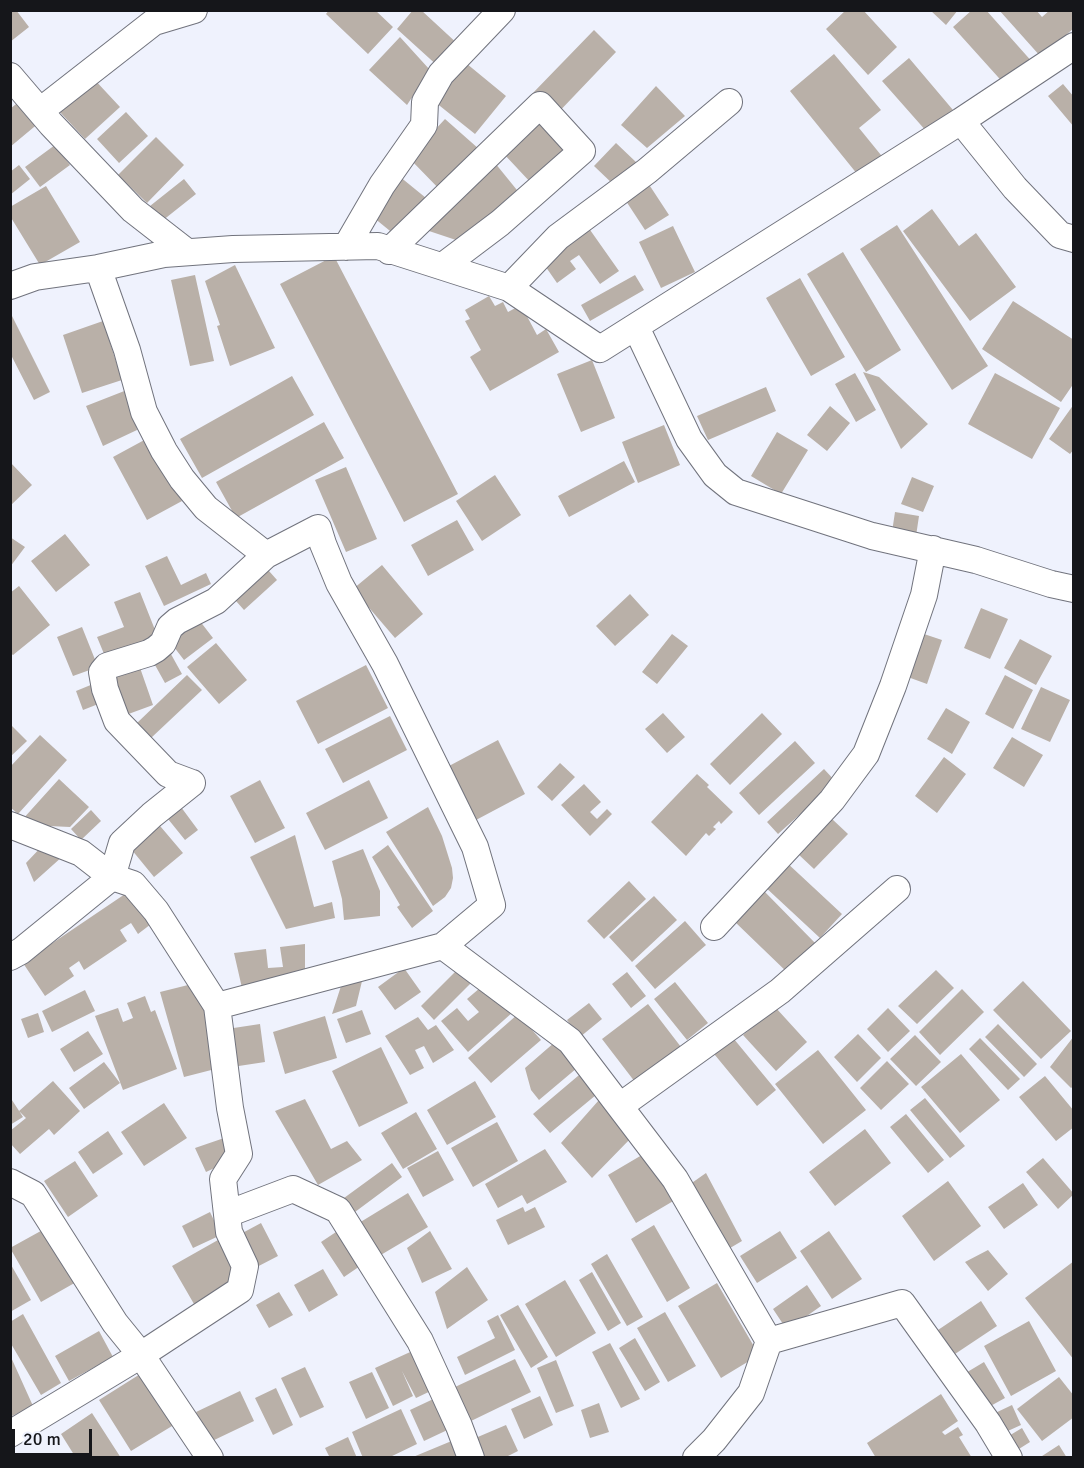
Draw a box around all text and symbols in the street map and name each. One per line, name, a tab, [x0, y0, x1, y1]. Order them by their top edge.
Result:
scale bar	[15, 1417, 94, 1455]
text: 20 m	[23, 1428, 61, 1450]

